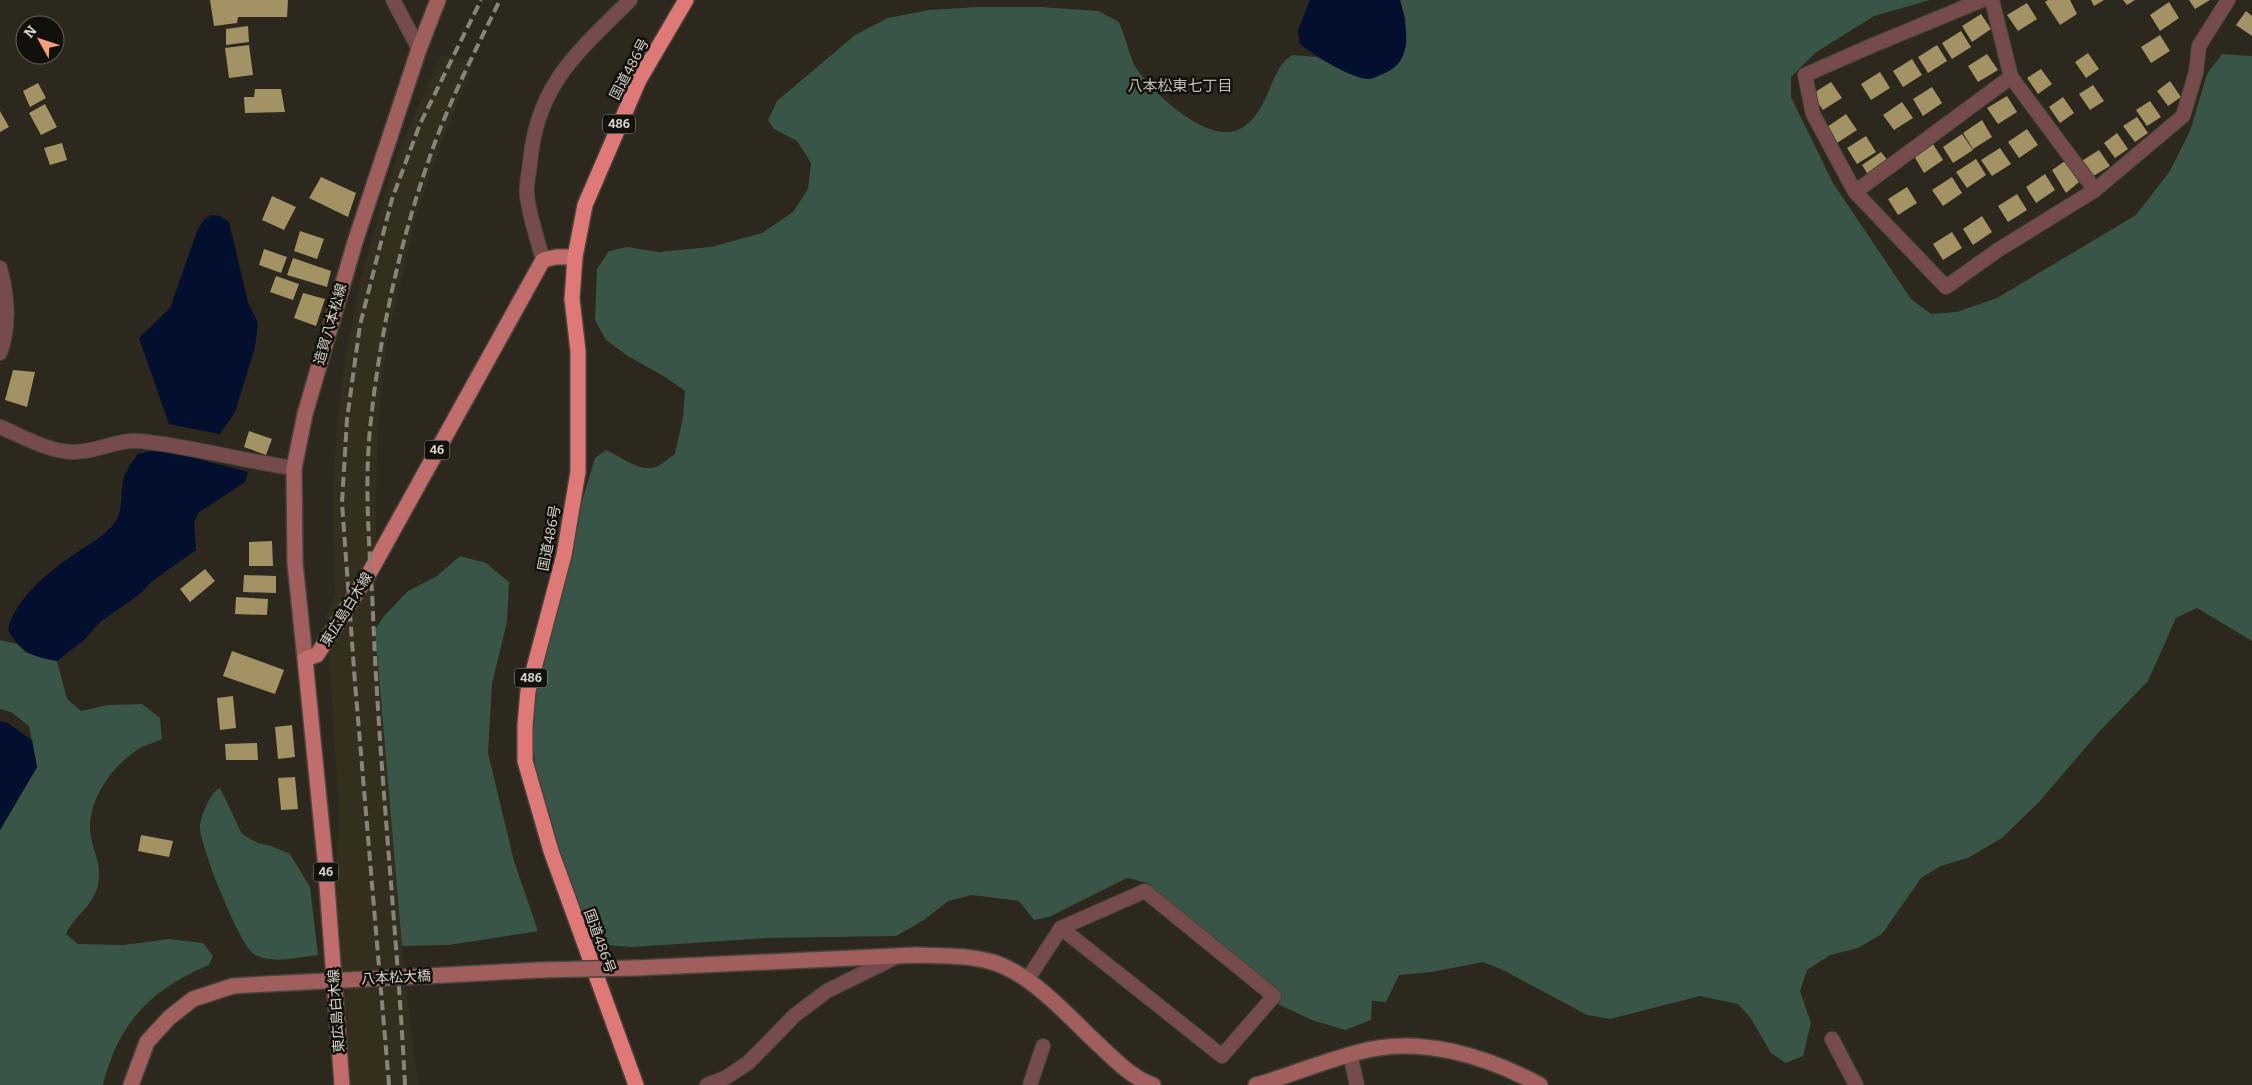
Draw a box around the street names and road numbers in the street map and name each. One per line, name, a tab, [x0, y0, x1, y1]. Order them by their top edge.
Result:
street label: 国道486号	[606, 36, 653, 103]
road number: 486	[603, 115, 635, 134]
street label: 造賀八本松線	[311, 281, 350, 367]
road number: 46	[424, 440, 450, 460]
street label: 国道486号	[535, 504, 564, 573]
street label: 東広島白木線	[317, 569, 376, 649]
road number: 486	[515, 668, 547, 688]
road number: 46	[314, 862, 338, 882]
street label: 国道486号	[580, 907, 619, 975]
street label: 八本松大橋	[361, 967, 431, 988]
street label: 東広島白木線	[325, 968, 348, 1053]

